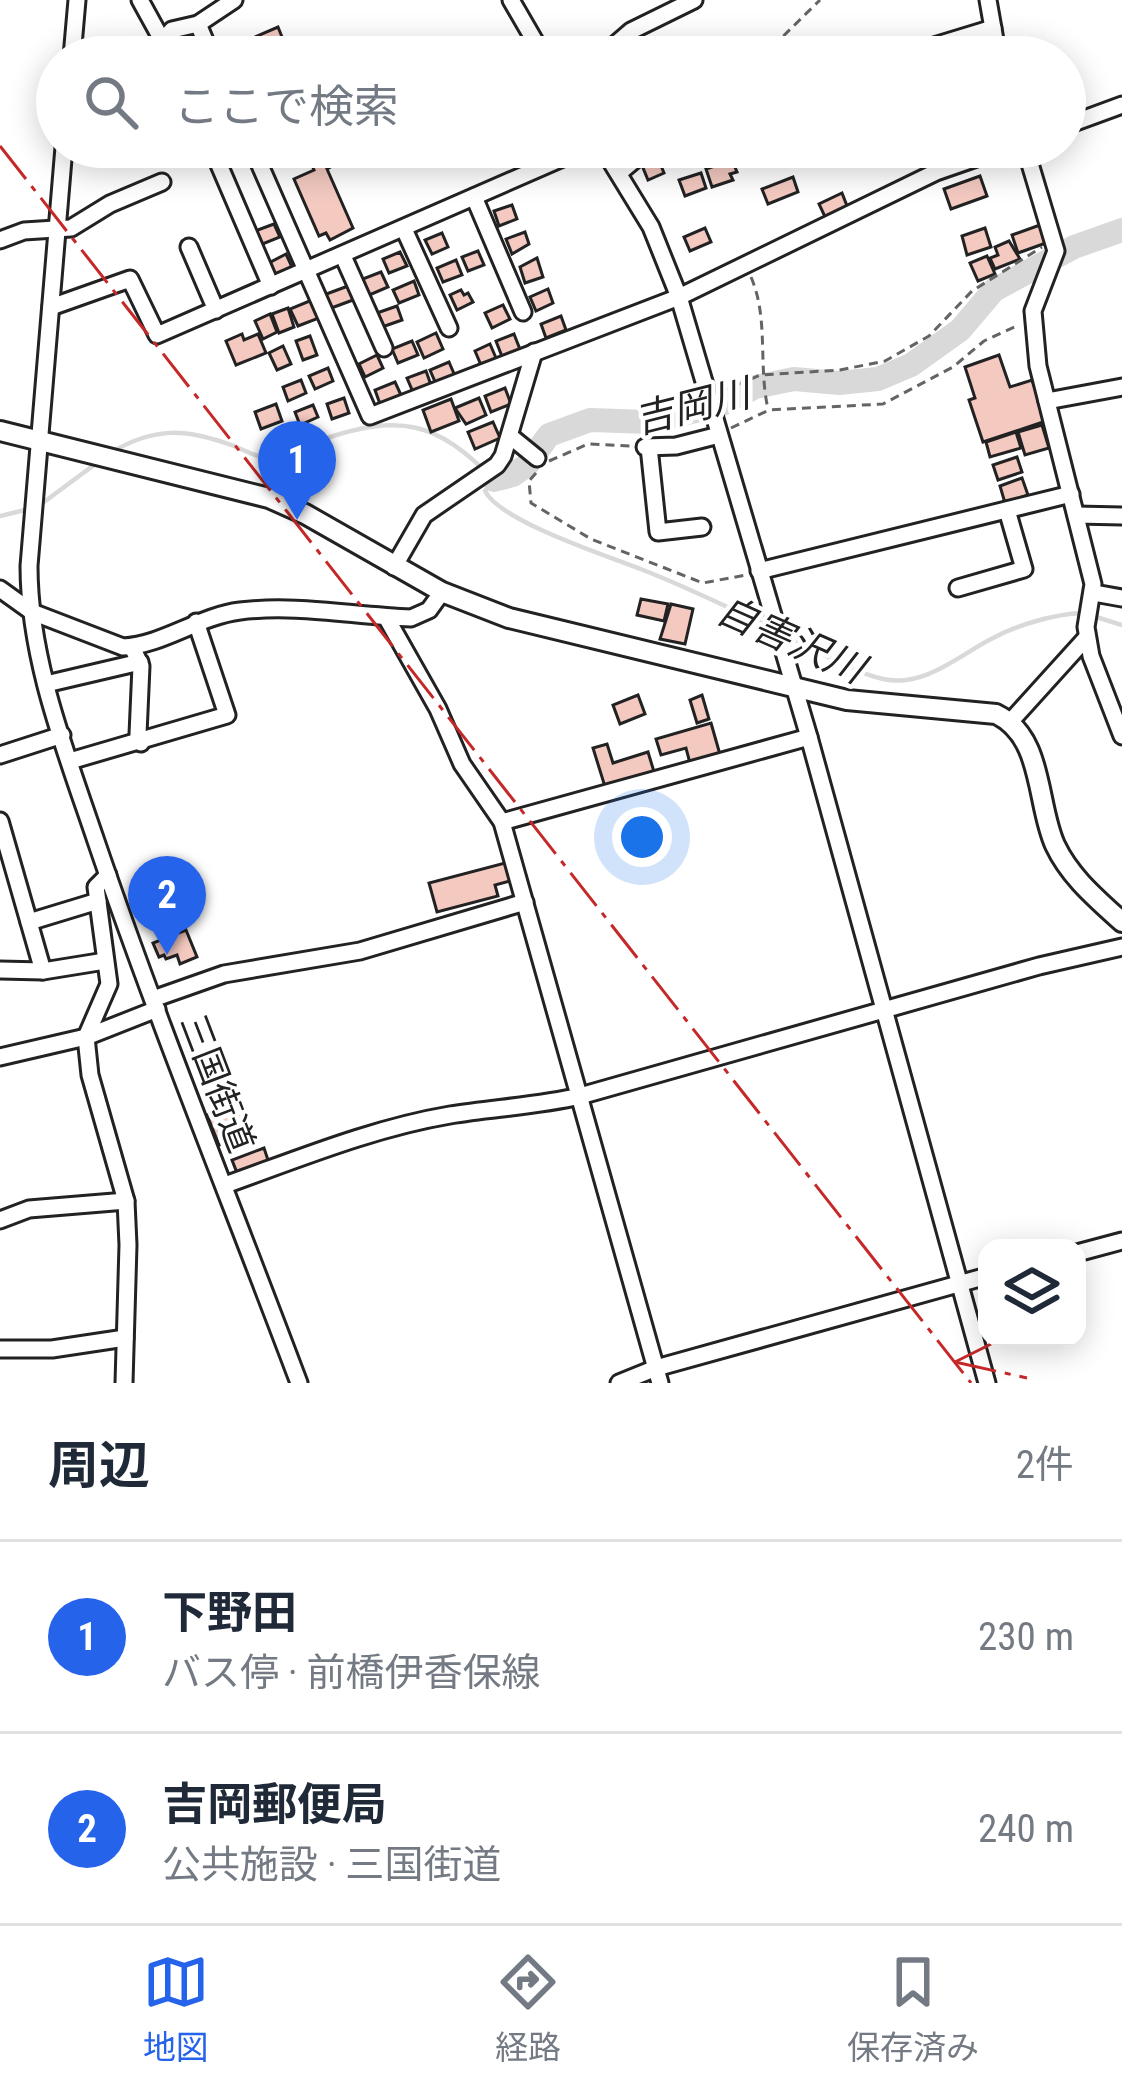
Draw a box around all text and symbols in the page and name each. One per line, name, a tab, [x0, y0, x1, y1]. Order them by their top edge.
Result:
search box	[36, 36, 1086, 168]
icon: search	[78, 69, 144, 135]
text: ここで検索	[174, 80, 399, 133]
water label: 吉岡川	[630, 370, 758, 443]
pin: 1	[258, 421, 336, 520]
water label: 自害沢川	[710, 587, 875, 694]
your location	[612, 807, 672, 867]
pin: 2	[128, 856, 206, 955]
street label: 三国街道	[172, 1009, 262, 1158]
map controls	[978, 1239, 1086, 1347]
button: layers	[978, 1239, 1086, 1347]
text: 周辺	[48, 1436, 150, 1495]
text: 2件	[1016, 1442, 1074, 1488]
text: 下野田	[162, 1586, 297, 1639]
text: 1	[77, 1614, 97, 1660]
text: 230 m	[978, 1614, 1074, 1660]
text: バス停 · 前橋伊香保線	[162, 1650, 540, 1696]
text: 吉岡郵便局	[162, 1778, 387, 1831]
text: 2	[77, 1806, 97, 1852]
text: 240 m	[978, 1806, 1074, 1852]
text: 公共施設 · 三国街道	[162, 1842, 501, 1888]
tab: 地図	[143, 1949, 209, 2069]
tab: 経路	[495, 1949, 561, 2069]
tab: 保存済み	[847, 1949, 979, 2069]

